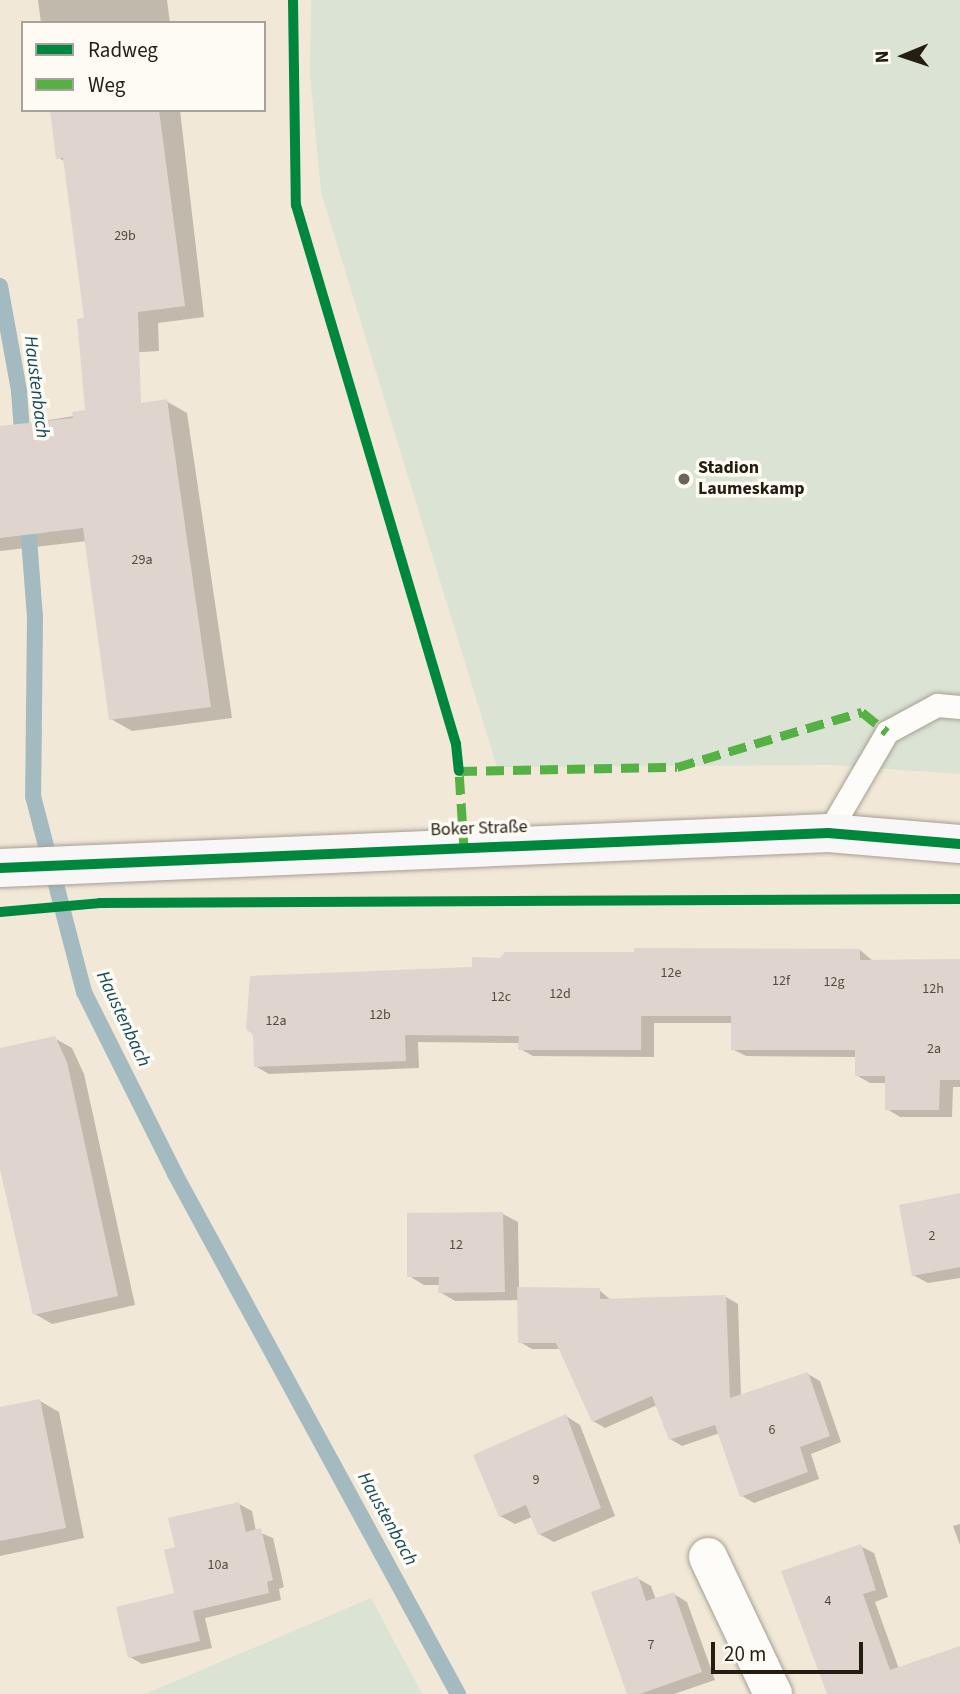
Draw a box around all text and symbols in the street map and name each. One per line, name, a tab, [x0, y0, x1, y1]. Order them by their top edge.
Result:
legend	[21, 21, 266, 112]
north arrow	[869, 21, 939, 91]
text: Radweg	[88, 35, 158, 65]
text: N	[869, 50, 896, 64]
text: Weg	[88, 70, 125, 100]
house number: 29b	[114, 228, 136, 244]
water label: Haustenbach	[18, 334, 54, 440]
place label: Stadion Laumeskamp	[698, 458, 805, 500]
marker: Stadion Laumeskamp	[676, 471, 692, 487]
house number: 29a	[132, 552, 152, 568]
street label: Boker Straße	[430, 817, 528, 841]
house number: 12e	[661, 965, 681, 981]
water label: Haustenbach	[91, 967, 155, 1071]
house number: 12f	[772, 973, 790, 989]
house number: 12g	[824, 974, 844, 990]
house number: 12h	[922, 981, 944, 997]
house number: 12d	[549, 986, 571, 1002]
house number: 12c	[491, 989, 511, 1005]
house number: 12b	[369, 1007, 391, 1023]
house number: 12a	[266, 1013, 286, 1029]
house number: 2a	[927, 1041, 941, 1057]
house number: 2	[929, 1228, 935, 1244]
house number: 12	[449, 1237, 463, 1253]
house number: 6	[769, 1422, 775, 1438]
water label: Haustenbach	[352, 1468, 422, 1570]
house number: 9	[533, 1472, 539, 1488]
house number: 10a	[208, 1557, 228, 1573]
house number: 4	[825, 1593, 831, 1609]
scale bar	[715, 1628, 867, 1672]
house number: 7	[648, 1637, 654, 1653]
text: 20 m	[724, 1639, 766, 1669]

